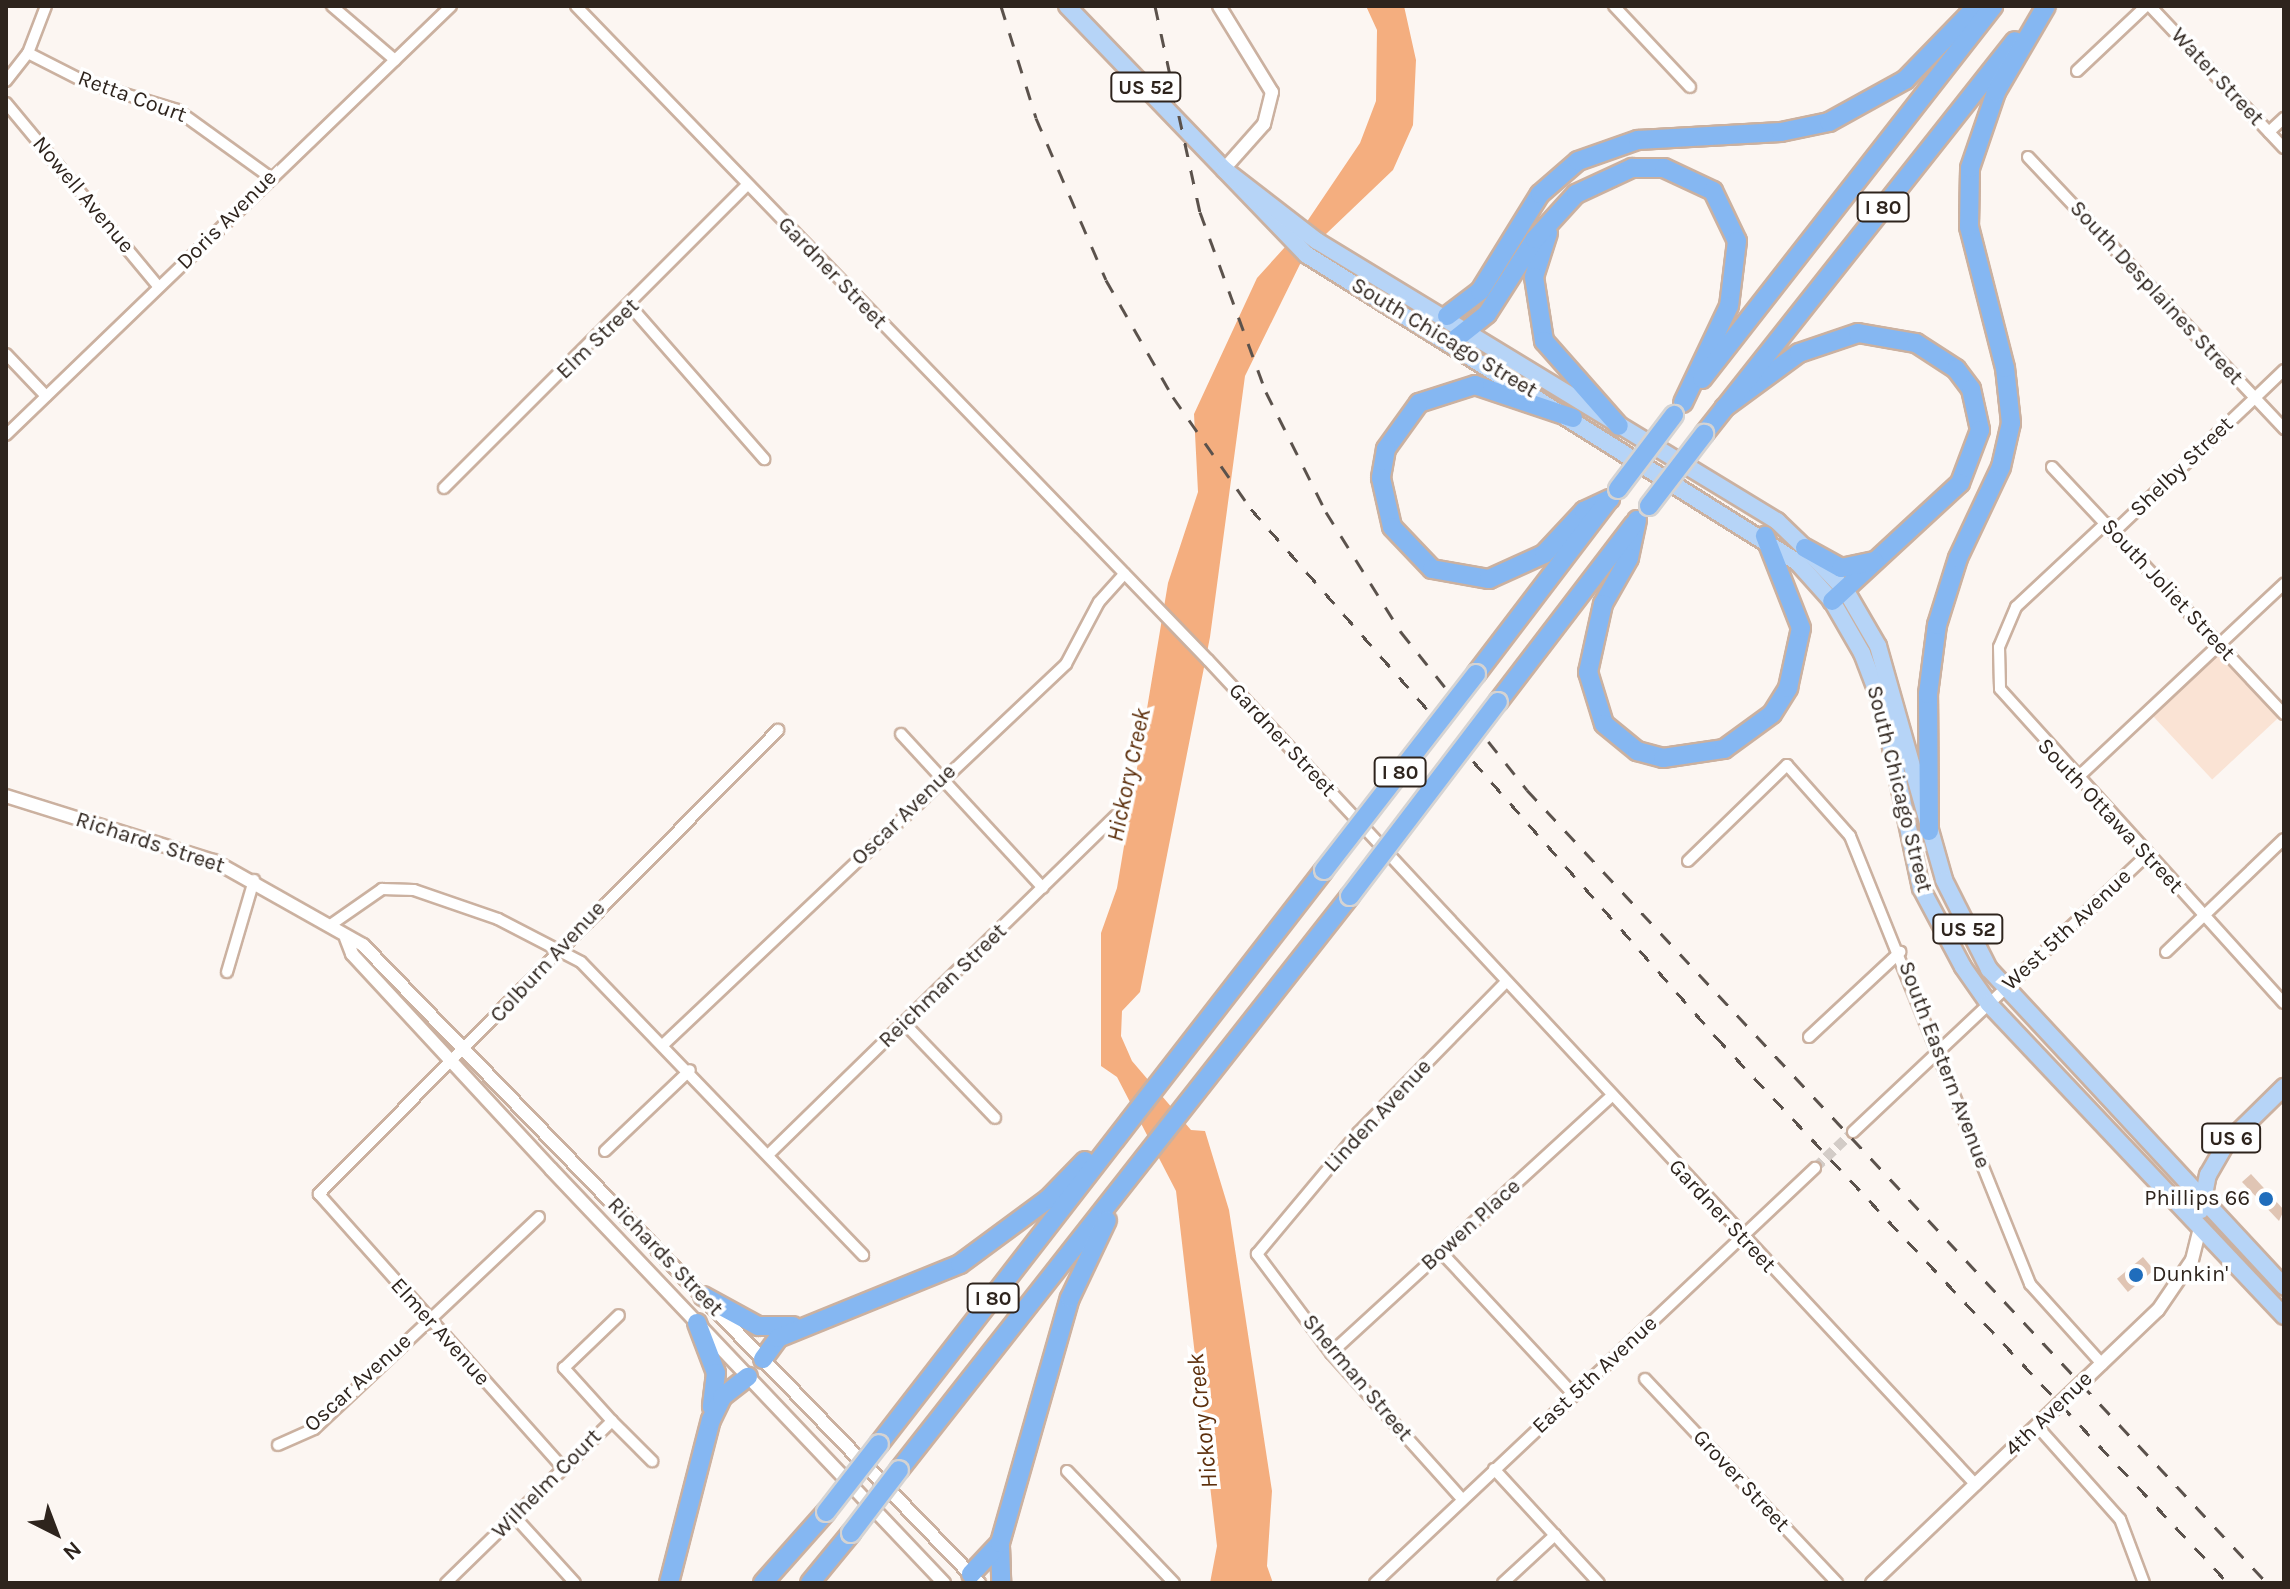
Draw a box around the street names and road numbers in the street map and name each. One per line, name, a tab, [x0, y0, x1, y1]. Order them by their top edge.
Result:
street label: Water Street	[2165, 23, 2269, 131]
street label: Retta Court	[74, 65, 190, 129]
road number: US 52	[1110, 71, 1182, 103]
street label: Nowell Avenue	[27, 131, 139, 259]
street label: Doris Avenue	[172, 165, 282, 275]
road number: I 80	[1855, 191, 1911, 223]
street label: South Desplaines Street	[2064, 195, 2248, 391]
street label: Gardner Street	[772, 212, 892, 334]
street label: South Chicago Street	[1346, 272, 1542, 404]
street label: Elm Street	[551, 293, 645, 385]
street label: Shelby Street	[2125, 411, 2239, 523]
street label: South Joliet Street	[2096, 514, 2240, 666]
street label: Gardner Street	[1223, 678, 1341, 802]
street label: South Chicago Street	[1861, 683, 1937, 895]
street label: South Ottawa Street	[2031, 733, 2189, 899]
road number: I 80	[1372, 756, 1428, 788]
street label: Oscar Avenue	[846, 759, 962, 871]
street label: Richards Street	[72, 807, 228, 879]
street label: West 5th Avenue	[1997, 863, 2137, 997]
street label: Colburn Avenue	[485, 896, 611, 1028]
road number: US 52	[1932, 913, 2004, 945]
street label: Reichman Street	[874, 918, 1012, 1054]
street label: South Eastern Avenue	[1892, 958, 1996, 1172]
street label: Linden Avenue	[1319, 1054, 1437, 1178]
road number: US 6	[2201, 1122, 2261, 1154]
street label: Gardner Street	[1663, 1154, 1781, 1278]
street label: Bowen Place	[1416, 1174, 1526, 1276]
street label: Richards Street	[602, 1192, 728, 1322]
street label: Elmer Avenue	[385, 1273, 495, 1391]
road number: I 80	[965, 1282, 1021, 1314]
street label: Sherman Street	[1296, 1309, 1418, 1447]
street label: East 5th Avenue	[1527, 1310, 1663, 1440]
street label: Oscar Avenue	[299, 1328, 417, 1438]
street label: 4th Avenue	[2000, 1366, 2098, 1462]
street label: Wilhelm Court	[487, 1424, 607, 1544]
street label: Grover Street	[1687, 1424, 1795, 1538]

